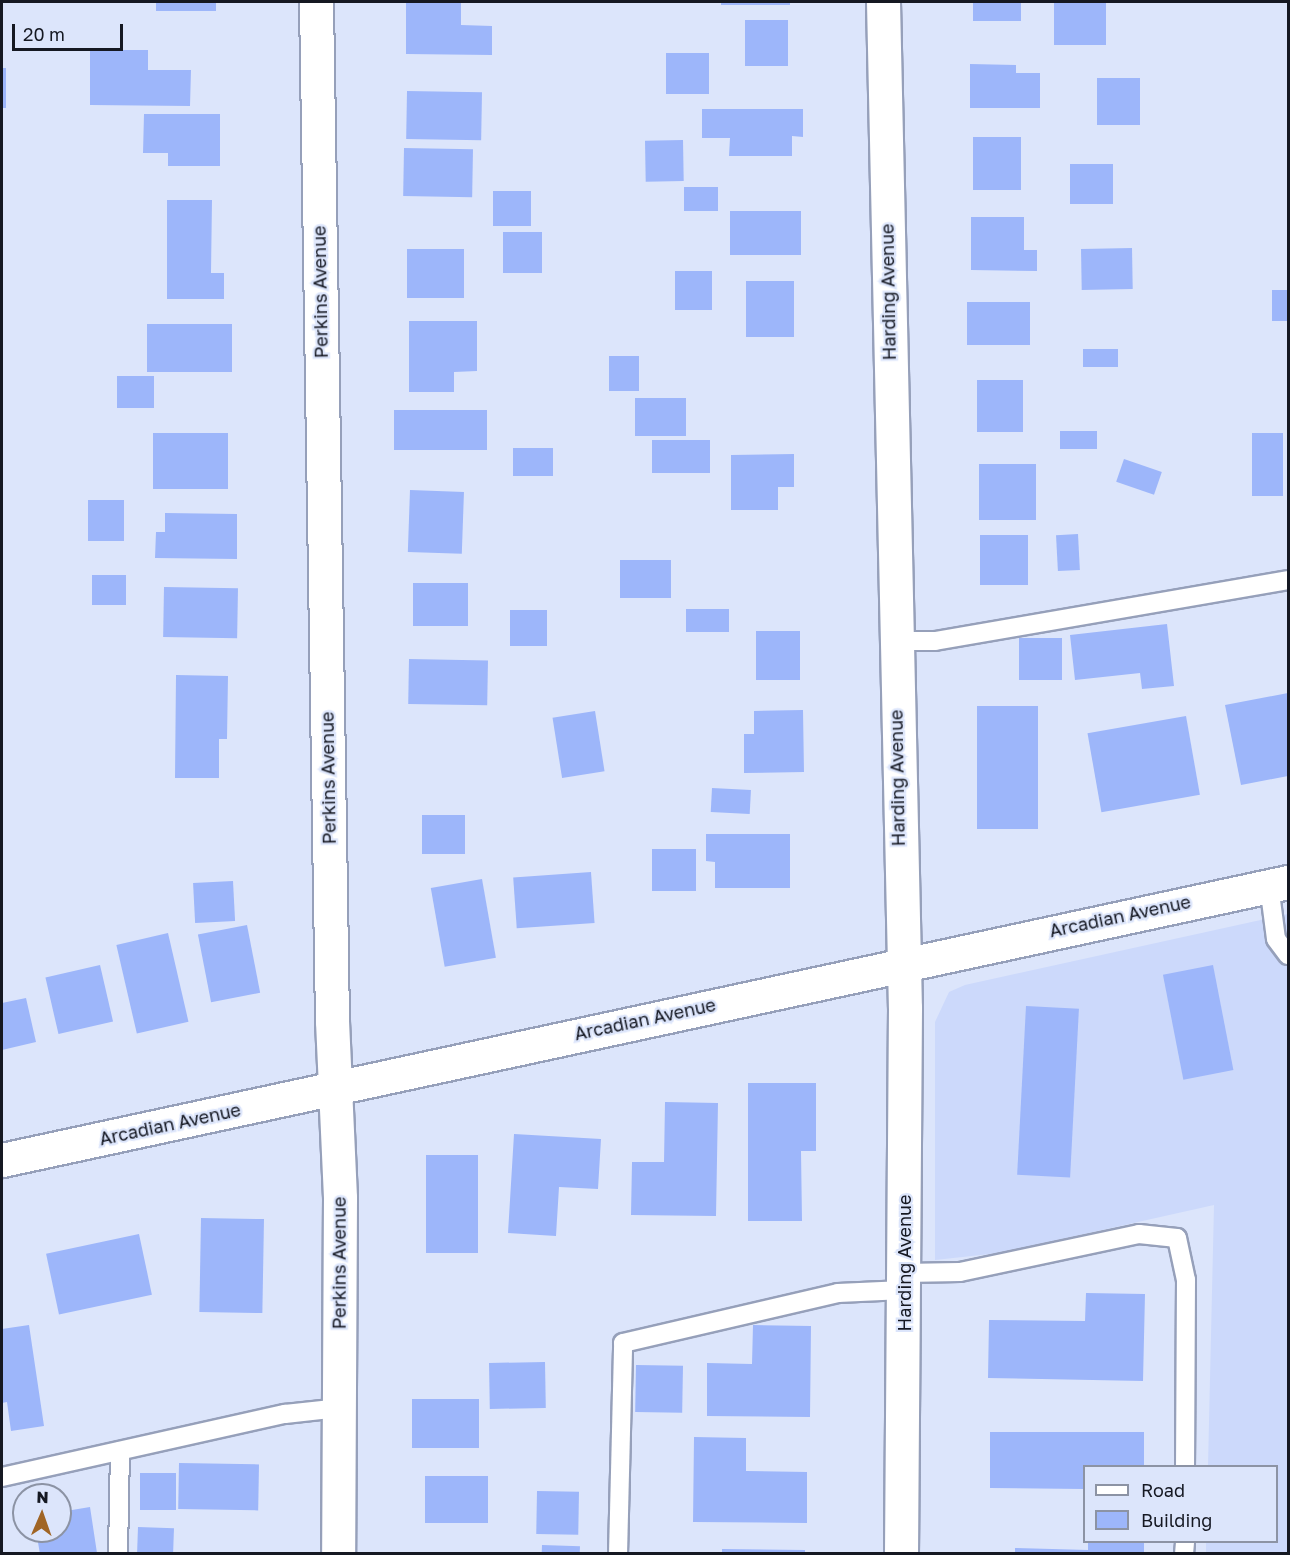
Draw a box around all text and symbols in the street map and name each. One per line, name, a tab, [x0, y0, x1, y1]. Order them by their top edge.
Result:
scale bar	[15, 12, 126, 50]
text: 20 m	[23, 23, 65, 45]
street label: Harding Avenue	[876, 223, 900, 361]
street label: Perkins Avenue	[308, 225, 332, 359]
street label: Harding Avenue	[885, 709, 909, 847]
street label: Perkins Avenue	[316, 711, 340, 845]
street label: Arcadian Avenue	[1047, 890, 1193, 942]
street label: Arcadian Avenue	[572, 993, 718, 1045]
street label: Arcadian Avenue	[97, 1098, 243, 1150]
street label: Harding Avenue	[893, 1195, 915, 1331]
street label: Perkins Avenue	[328, 1197, 350, 1329]
legend	[1083, 1465, 1278, 1543]
text: Road	[1141, 1479, 1185, 1501]
north arrow	[12, 1483, 72, 1543]
text: N	[36, 1487, 49, 1507]
text: Building	[1141, 1509, 1212, 1531]

